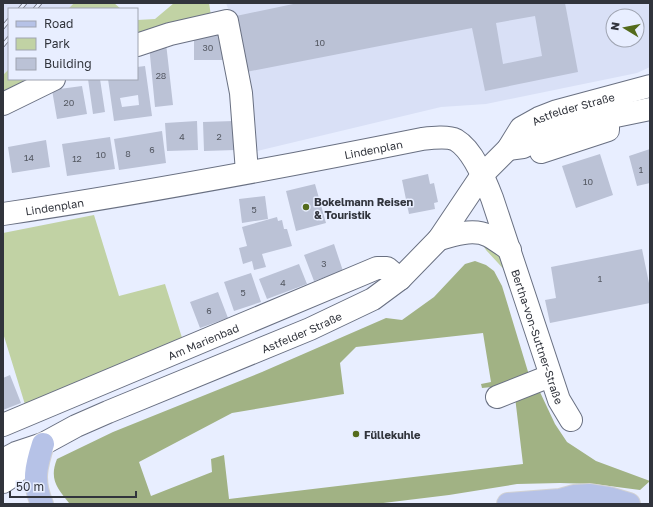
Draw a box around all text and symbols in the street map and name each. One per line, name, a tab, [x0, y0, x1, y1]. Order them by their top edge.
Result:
legend	[8, 8, 138, 80]
north arrow	[605, 8, 645, 48]
text: Road	[44, 16, 73, 31]
text: N	[608, 21, 622, 31]
text: Park	[44, 36, 70, 51]
house number: 10	[315, 37, 325, 48]
house number: 30	[203, 42, 214, 53]
text: Building	[44, 56, 92, 71]
house number: 28	[156, 70, 166, 81]
street label: Astfelder Straße	[529, 89, 616, 127]
house number: 20	[64, 97, 75, 108]
house number: 4	[179, 131, 185, 142]
house number: 2	[216, 131, 222, 142]
street label: Lindenplan	[343, 137, 404, 161]
house number: 6	[149, 144, 155, 155]
house number: 8	[125, 148, 131, 159]
house number: 10	[96, 149, 106, 160]
house number: 14	[24, 152, 34, 163]
house number: 12	[72, 153, 82, 164]
house number: 1	[639, 164, 644, 175]
house number: 10	[583, 176, 593, 187]
street label: Lindenplan	[24, 195, 85, 217]
place label: Bokelmann Reisen & Touristik	[314, 195, 413, 221]
marker: Bokelmann Reisen & Touristik	[301, 202, 311, 212]
house number: 5	[251, 204, 257, 215]
house number: 3	[321, 258, 327, 269]
street label: Bertha-von-Suttner-Straße	[509, 267, 566, 406]
house number: 1	[598, 273, 603, 284]
house number: 4	[280, 277, 286, 288]
house number: 5	[240, 287, 246, 298]
house number: 6	[206, 305, 212, 316]
street label: Astfelder Straße	[259, 309, 343, 355]
street label: Am Marienbad	[166, 320, 241, 362]
place label: Füllekuhle	[364, 428, 421, 441]
marker: Füllekuhle	[351, 429, 361, 439]
scale bar	[10, 473, 136, 499]
text: 50 m	[16, 479, 44, 494]

